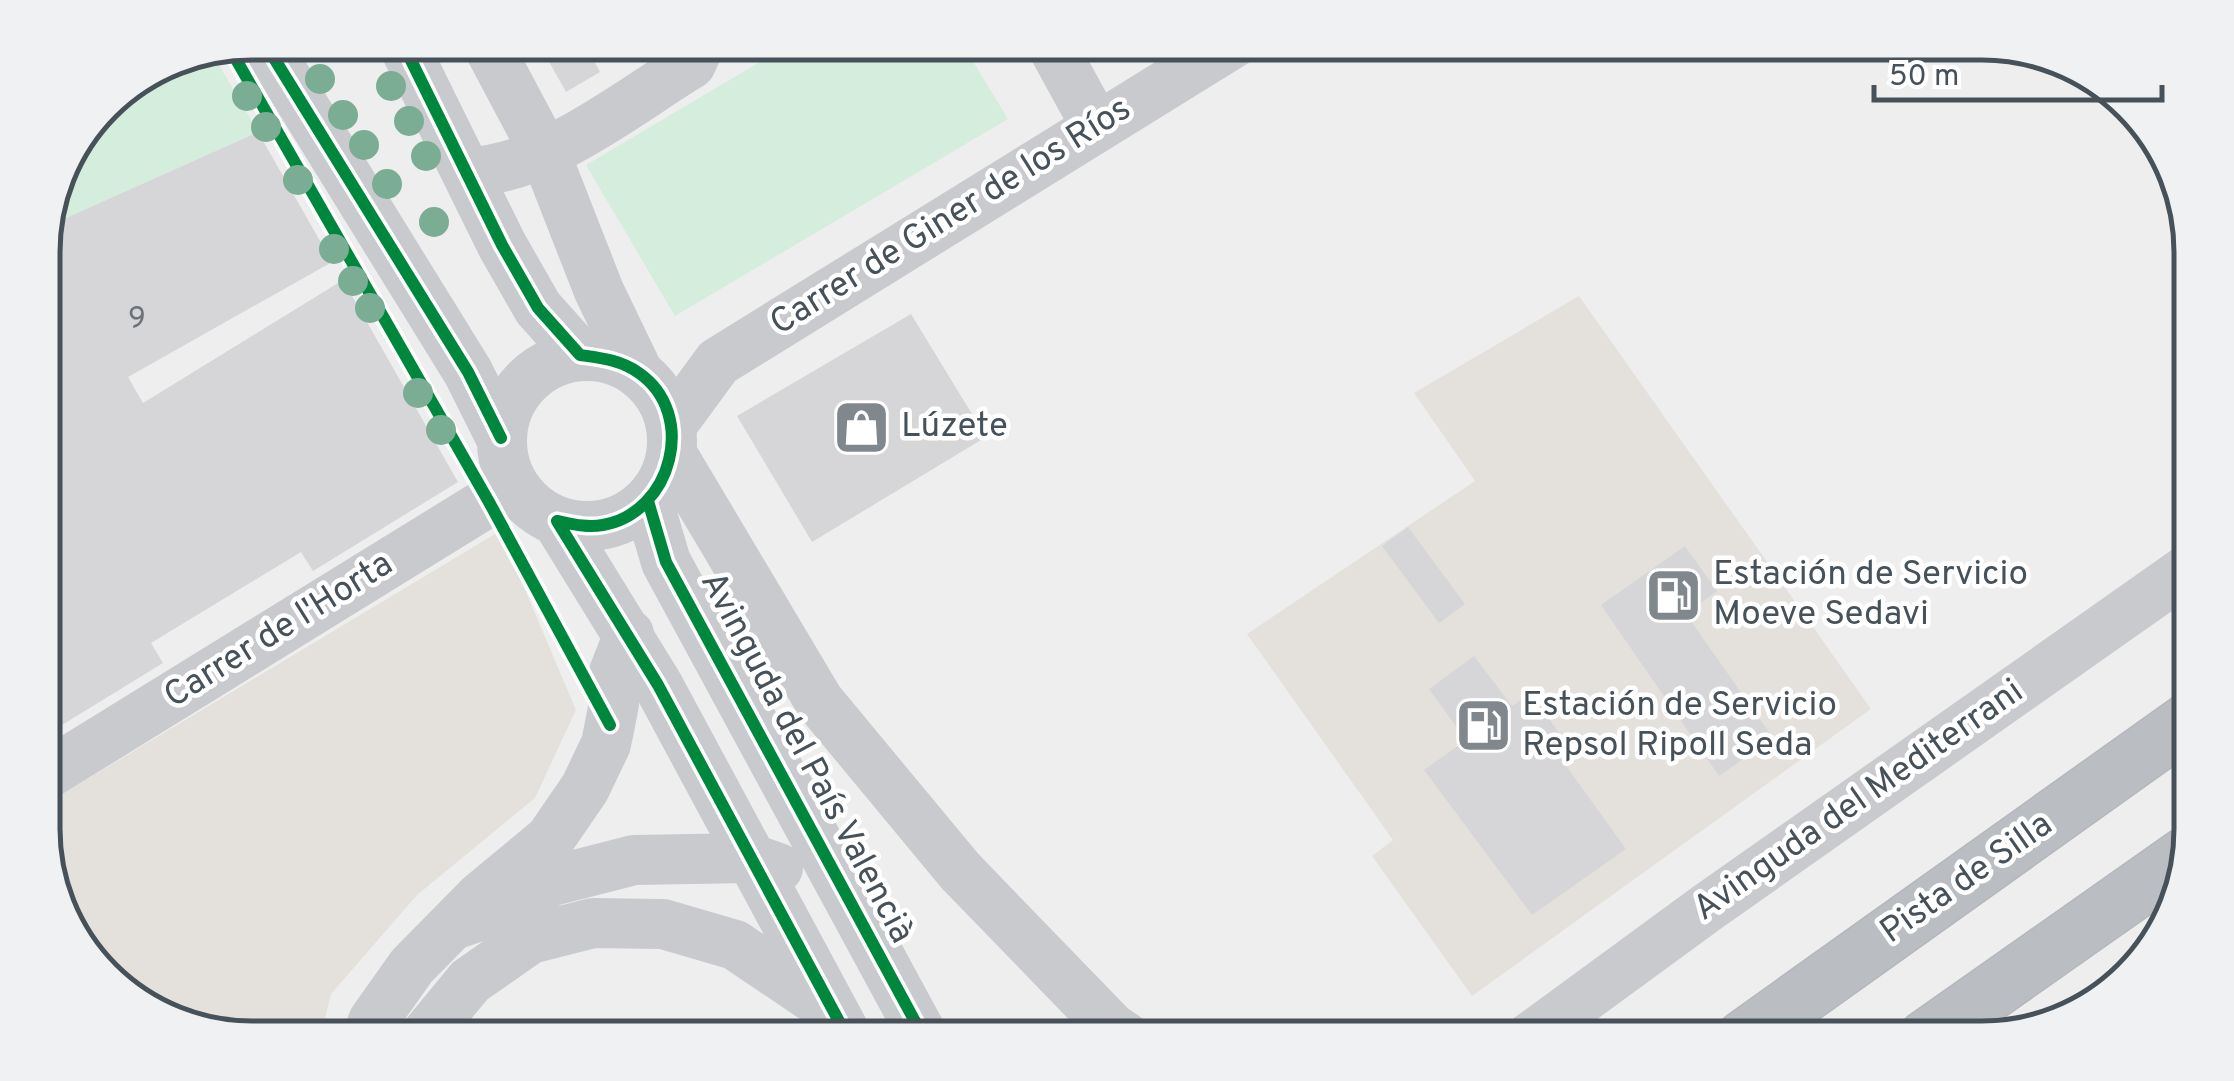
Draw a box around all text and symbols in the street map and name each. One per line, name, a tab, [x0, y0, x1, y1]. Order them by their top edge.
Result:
scale bar	[1874, 40, 2162, 102]
text: 50 m	[1889, 59, 1959, 96]
street label: Carrer de Giner de los Ríos	[762, 88, 1140, 346]
house number: 9	[128, 301, 146, 338]
shop icon: Lúzete	[832, 397, 892, 457]
place label: Lúzete	[901, 405, 1008, 449]
street label: Carrer de l'Horta	[156, 543, 402, 719]
place label: Estación de Servicio Moeve Sedavi	[1713, 553, 2028, 637]
street label: Avinguda del País Valencià	[689, 565, 923, 951]
fuel station icon: Estación de Servicio Moeve Sedavi	[1644, 565, 1704, 625]
street label: Avinguda del Mediterrani	[1686, 670, 2032, 932]
place label: Estación de Servicio Repsol Ripoll Seda	[1522, 684, 1837, 768]
fuel station icon: Estación de Servicio Repsol Ripoll Seda	[1453, 696, 1513, 756]
street label: Pista de Silla	[1873, 804, 2061, 954]

